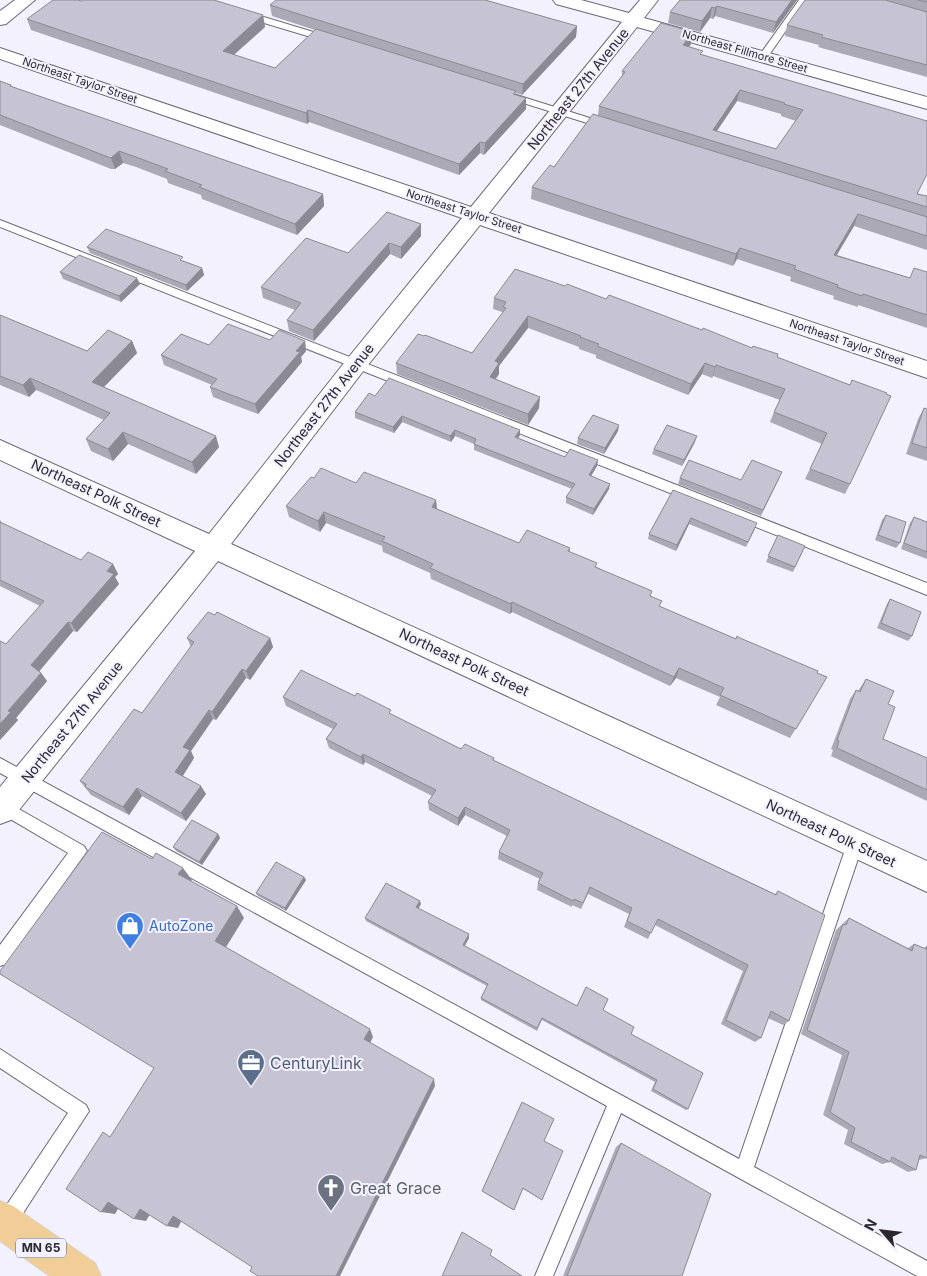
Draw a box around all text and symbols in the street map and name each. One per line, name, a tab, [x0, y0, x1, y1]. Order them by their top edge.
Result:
street label: Northeast 27th Avenue	[523, 24, 632, 153]
street label: Northeast Fillmore Street	[681, 26, 810, 76]
street label: Northeast Taylor Street	[21, 54, 140, 106]
street label: Northeast Taylor Street	[404, 186, 524, 236]
street label: Northeast Taylor Street	[788, 316, 907, 368]
street label: Northeast 27th Avenue	[270, 340, 377, 470]
street label: Northeast Polk Street	[29, 455, 164, 530]
street label: Northeast Polk Street	[397, 624, 532, 699]
street label: Northeast 27th Avenue	[17, 657, 126, 786]
street label: Northeast Polk Street	[764, 795, 899, 870]
shop icon: AutoZone	[115, 911, 145, 950]
place label: AutoZone	[149, 917, 213, 934]
office icon: CenturyLink	[236, 1048, 266, 1087]
place label: CenturyLink	[270, 1053, 362, 1073]
church icon: Great Grace	[316, 1173, 346, 1212]
place label: Great Grace	[350, 1178, 441, 1198]
north arrow	[857, 1206, 907, 1256]
text: N	[860, 1216, 880, 1233]
road number: MN 65	[16, 1238, 66, 1258]

